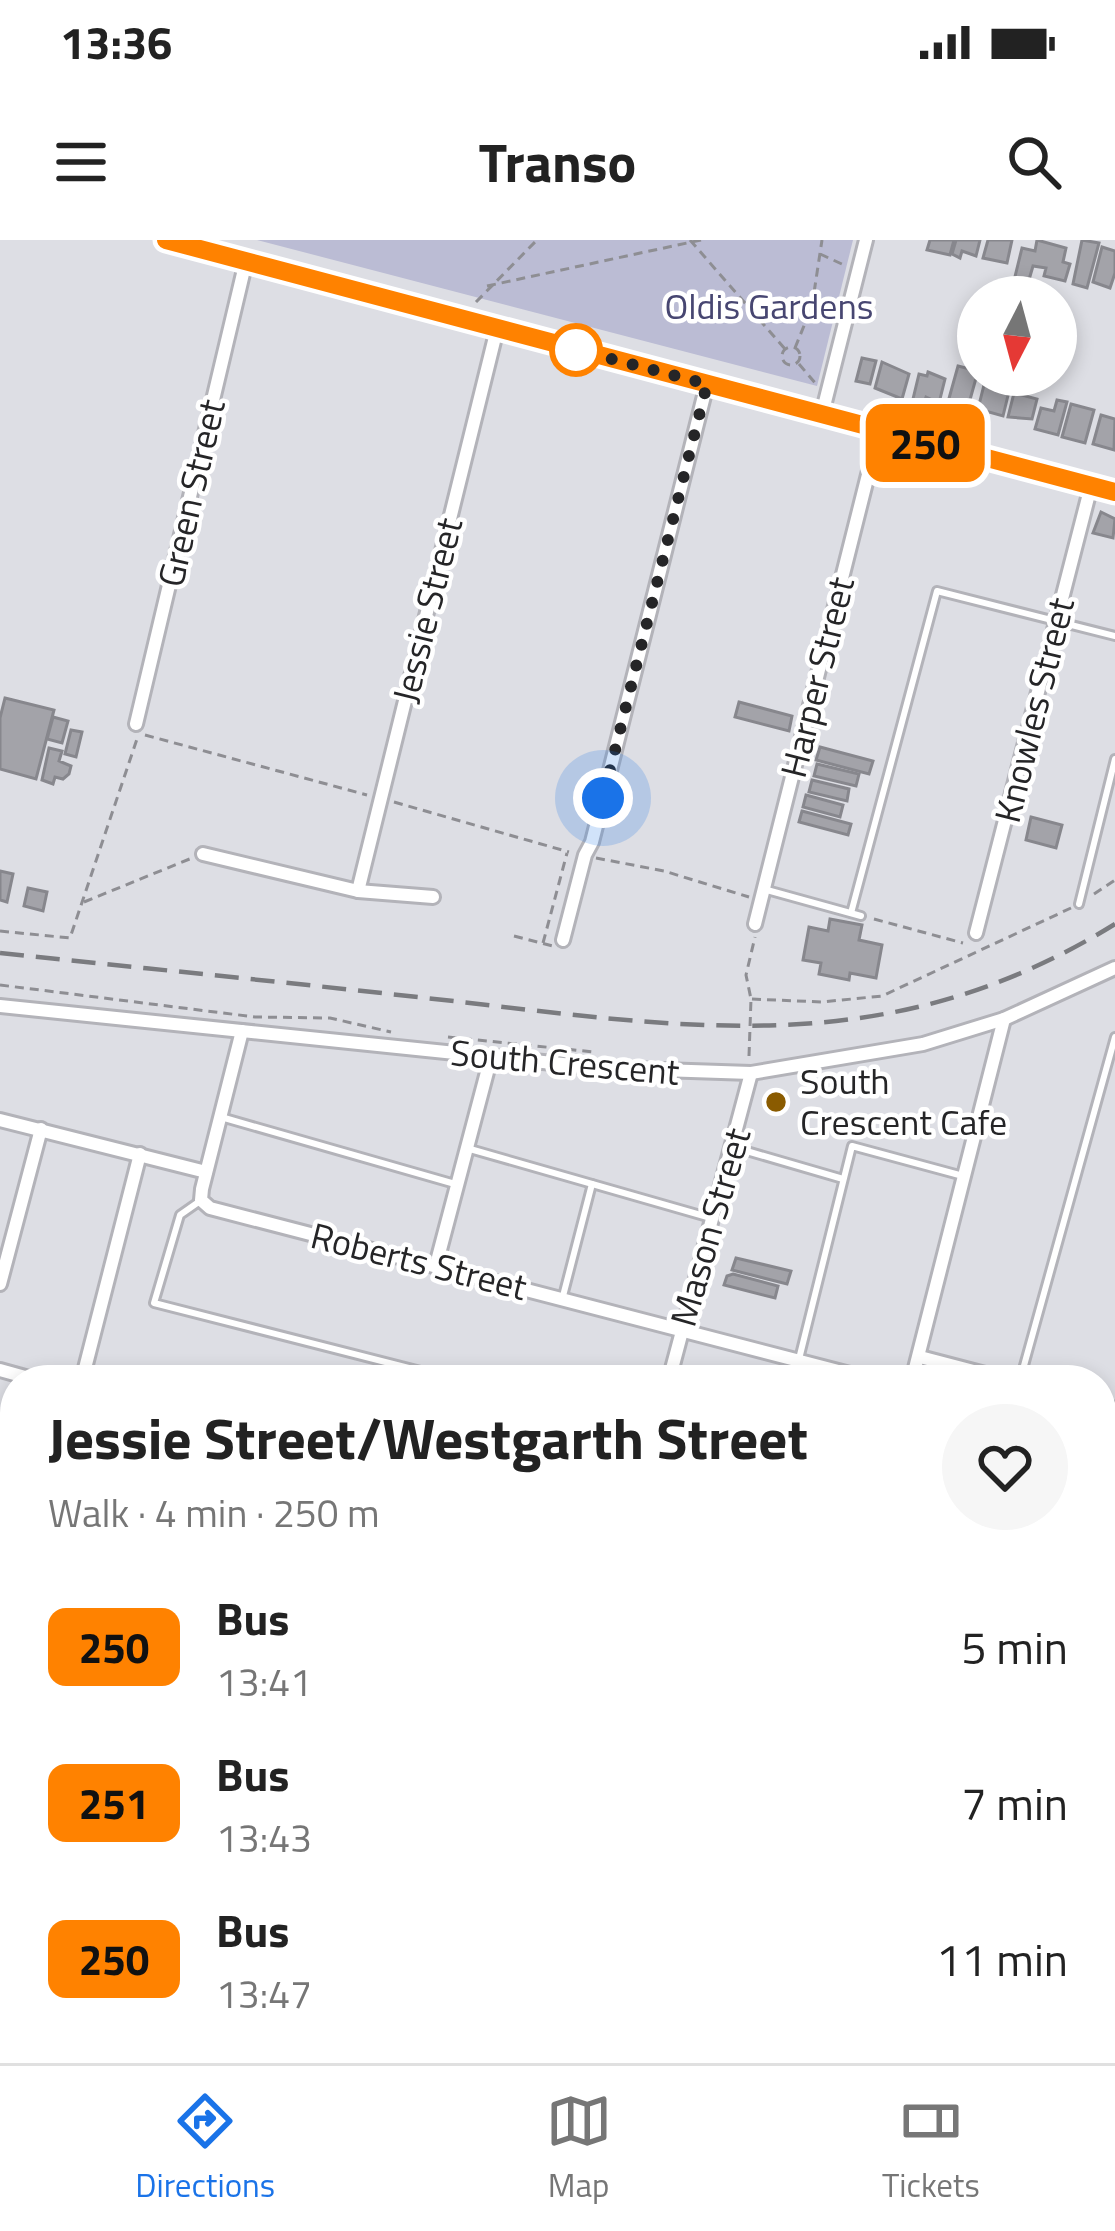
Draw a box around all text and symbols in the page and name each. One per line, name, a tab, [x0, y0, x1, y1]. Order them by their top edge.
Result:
text: 13:36	[60, 8, 172, 76]
text: Transo	[479, 121, 636, 203]
icon: menu	[48, 129, 114, 195]
icon: search	[1001, 129, 1067, 195]
north arrow	[957, 276, 1077, 396]
map controls	[957, 276, 1077, 396]
park label: Oldis Gardens	[664, 278, 874, 333]
unlabelled marker	[551, 325, 601, 375]
street label: Green Street	[142, 393, 239, 592]
line badge: 250	[856, 404, 994, 482]
text: 250	[890, 411, 960, 475]
street label: Jessie Street	[377, 511, 476, 708]
street label: Harper Street	[765, 570, 868, 783]
street label: Knowles Street	[979, 591, 1088, 828]
your location	[573, 768, 633, 828]
street label: South Crescent	[448, 1024, 682, 1099]
place label: South Crescent Cafe	[800, 1053, 1007, 1149]
marker: South Crescent Cafe	[763, 1089, 789, 1115]
street label: Mason Street	[655, 1121, 764, 1333]
street label: Roberts Street	[305, 1207, 533, 1314]
text: Jessie Street/Westgarth Street	[48, 1394, 808, 1481]
button: heart	[942, 1404, 1068, 1530]
text: Walk · 4 min · 250 m	[48, 1483, 380, 1542]
text: Bus	[216, 1584, 290, 1652]
text: 5 min	[961, 1613, 1068, 1681]
text: 250	[79, 1615, 149, 1679]
text: 13:41	[216, 1652, 312, 1711]
text: Bus	[216, 1740, 290, 1808]
text: 7 min	[961, 1769, 1068, 1837]
text: 251	[79, 1771, 149, 1835]
text: 13:43	[216, 1808, 312, 1867]
text: Bus	[216, 1896, 290, 1964]
text: 11 min	[936, 1925, 1068, 1993]
text: 250	[79, 1927, 149, 1991]
text: 13:47	[216, 1964, 312, 2023]
tab: Directions	[135, 2088, 275, 2210]
tab: Map	[546, 2088, 612, 2210]
tab: Tickets	[882, 2088, 980, 2210]

